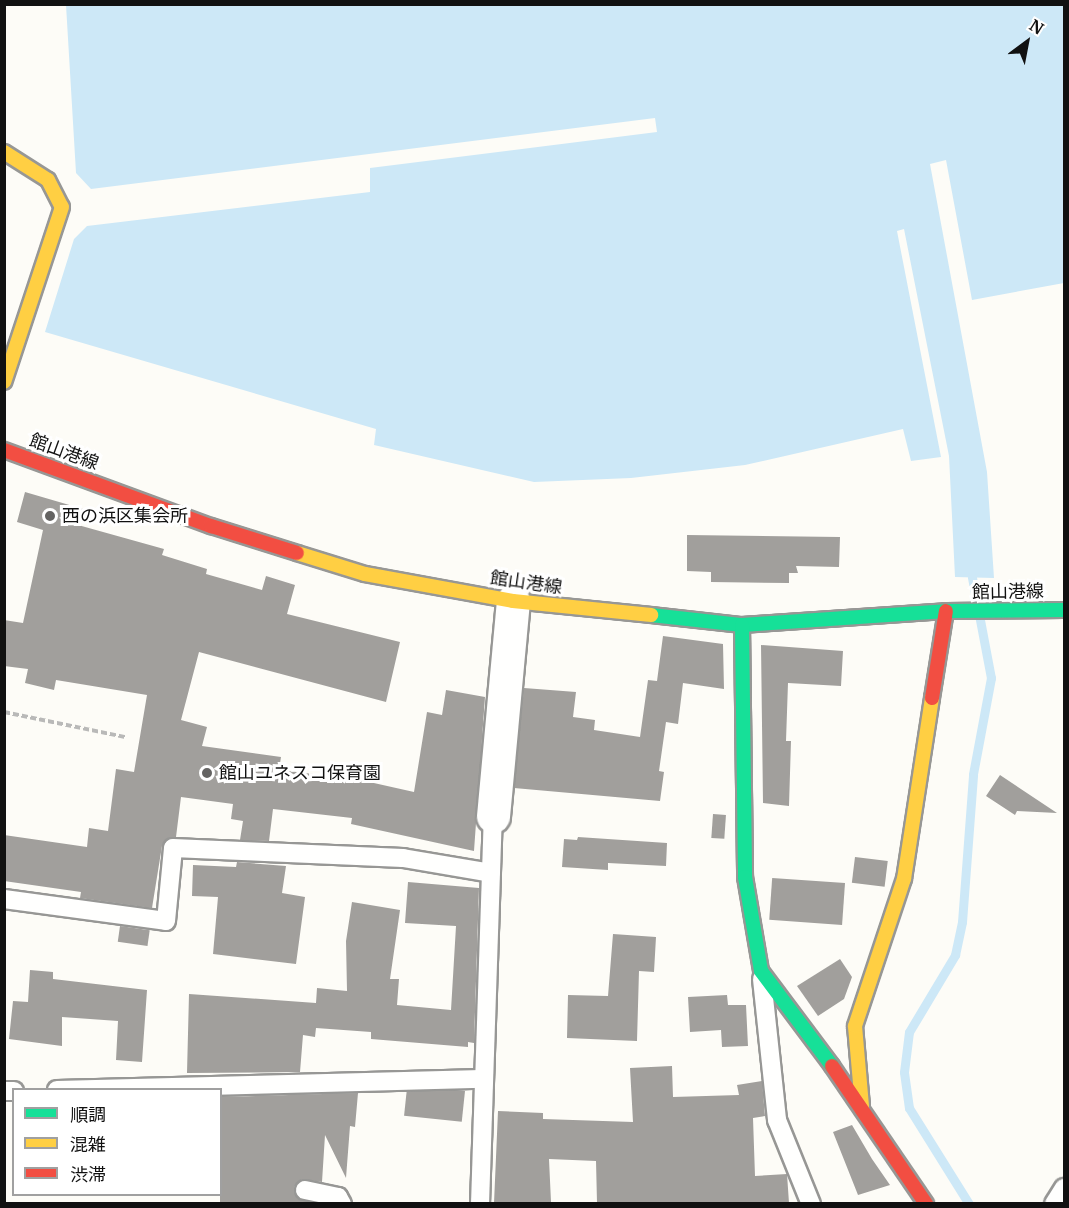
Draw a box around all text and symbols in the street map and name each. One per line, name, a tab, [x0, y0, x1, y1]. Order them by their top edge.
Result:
north arrow	[997, 12, 1057, 72]
text: N	[1026, 15, 1047, 39]
street label: 館山港線	[26, 430, 102, 474]
place label: 西の浜区集会所	[62, 505, 188, 527]
marker: 西の浜区集会所	[43, 509, 57, 523]
street label: 館山港線	[489, 567, 563, 599]
street label: 館山港線	[972, 581, 1044, 603]
place label: 館山ユネスコ保育園	[219, 762, 381, 784]
marker: 館山ユネスコ保育園	[200, 766, 214, 780]
legend	[12, 1088, 222, 1196]
text: 順調	[70, 1103, 106, 1126]
text: 混雑	[70, 1133, 106, 1156]
text: 渋滞	[70, 1163, 106, 1186]

